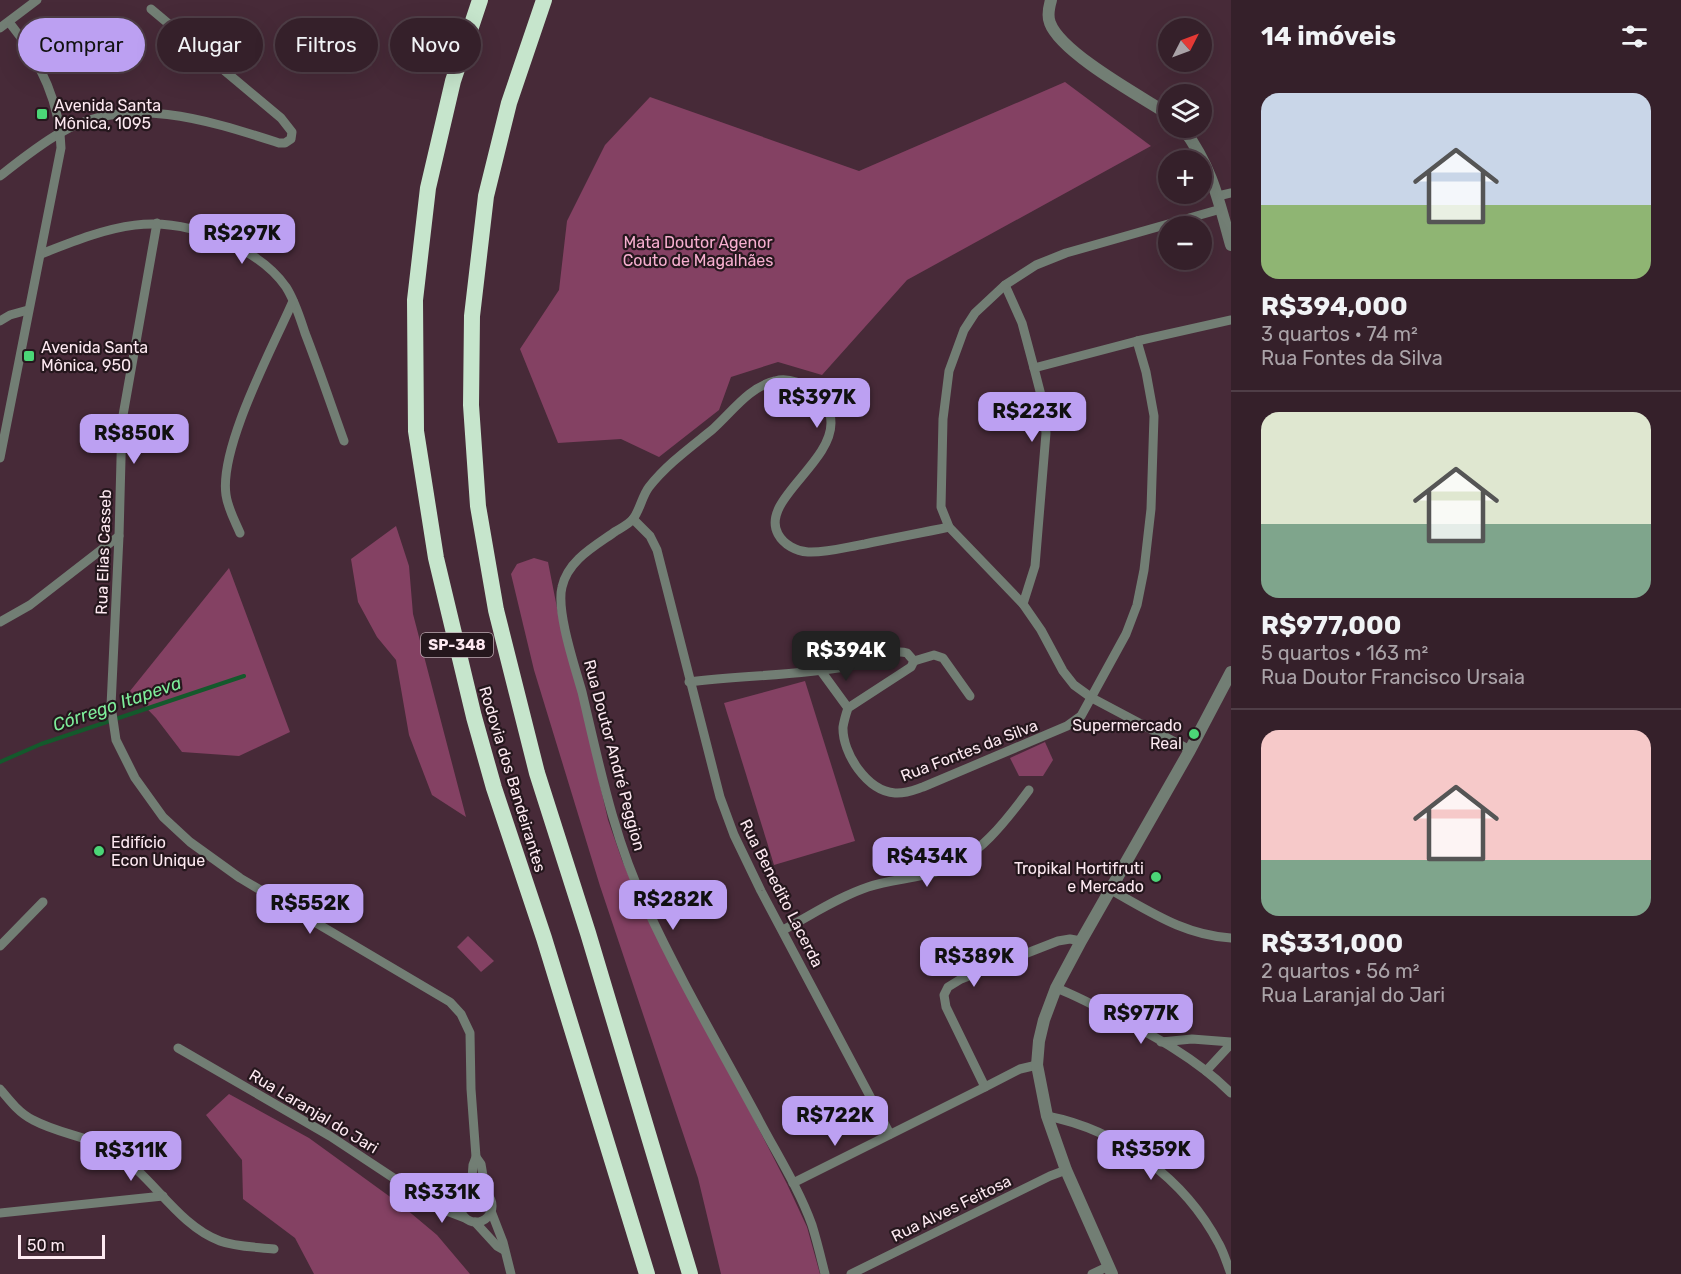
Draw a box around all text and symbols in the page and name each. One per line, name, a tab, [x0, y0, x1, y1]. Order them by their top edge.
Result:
chip: Comprar	[18, 18, 145, 72]
chip: Alugar	[157, 18, 263, 72]
chip: Filtros	[275, 18, 378, 72]
chip: Novo	[390, 18, 481, 72]
north arrow	[1158, 18, 1212, 72]
map controls	[1158, 18, 1212, 270]
icon: filters	[1618, 20, 1651, 53]
text: 14 imóveis	[1261, 21, 1396, 52]
button: layers	[1158, 84, 1212, 138]
place label: Avenida Santa Mônica, 1095	[54, 96, 161, 133]
marker: Avenida Santa Mônica, 1095	[35, 107, 49, 121]
icon: home	[1402, 132, 1510, 240]
button: +	[1158, 150, 1212, 204]
pin: R$297K	[193, 214, 291, 265]
button: −	[1158, 216, 1212, 270]
text: R$297K	[203, 221, 281, 245]
park label: Mata Doutor Agenor Couto de Magalhães	[623, 233, 773, 270]
text: R$394,000	[1261, 291, 1408, 322]
text: 3 quartos · 74 m²	[1261, 322, 1418, 346]
place label: Avenida Santa Mônica, 950	[41, 338, 148, 375]
text: Rua Fontes da Silva	[1261, 346, 1443, 370]
marker: Avenida Santa Mônica, 950	[22, 349, 36, 363]
pin: R$397K	[768, 378, 866, 429]
text: R$397K	[778, 385, 856, 409]
pin: R$223K	[983, 392, 1081, 443]
text: R$223K	[992, 399, 1072, 423]
pin: R$850K	[85, 414, 183, 465]
text: R$850K	[94, 421, 174, 445]
icon: home	[1402, 451, 1510, 559]
street label: Rua Elias Casseb	[92, 489, 115, 615]
text: R$977,000	[1261, 610, 1401, 641]
pin: R$394K	[797, 631, 895, 682]
road number: SP-348	[421, 633, 493, 657]
text: R$394K	[806, 638, 886, 662]
text: 5 quartos · 163 m²	[1261, 641, 1428, 665]
street label: Rua Doutor André Peggion	[580, 657, 649, 853]
text: Rua Doutor Francisco Ursaia	[1261, 665, 1525, 689]
water label: Córrego Itapeva	[50, 672, 185, 736]
street label: Rodovia dos Bandeirantes	[475, 684, 550, 874]
street label: Rua Fontes da Silva	[898, 716, 1040, 785]
place label: Supermercado Real	[1072, 716, 1182, 753]
marker: Supermercado Real	[1187, 727, 1201, 741]
icon: home	[1402, 769, 1510, 877]
street label: Rua Benedito Lacerda	[736, 816, 827, 971]
place label: Edifício Econ Unique	[111, 833, 205, 870]
pin: R$434K	[878, 837, 976, 888]
marker: Edifício Econ Unique	[92, 844, 106, 858]
text: R$434K	[887, 844, 967, 868]
place label: Tropikal Hortifruti e Mercado	[1014, 859, 1144, 896]
marker: Tropikal Hortifruti e Mercado	[1149, 870, 1163, 884]
pin: R$282K	[624, 880, 722, 931]
pin: R$552K	[261, 884, 359, 935]
text: R$282K	[633, 887, 713, 911]
text: R$552K	[270, 891, 350, 915]
text: R$331,000	[1261, 928, 1403, 959]
pin: R$389K	[925, 937, 1023, 988]
text: R$389K	[934, 944, 1014, 968]
text: 2 quartos · 56 m²	[1261, 959, 1420, 983]
text: Rua Laranjal do Jari	[1261, 983, 1445, 1007]
pin: R$977K	[1092, 994, 1190, 1045]
text: R$977K	[1103, 1001, 1179, 1025]
street label: Rua Laranjal do Jari	[246, 1065, 382, 1158]
pin: R$722K	[786, 1096, 884, 1147]
text: R$722K	[796, 1103, 874, 1127]
pin: R$359K	[1102, 1130, 1200, 1181]
pin: R$311K	[82, 1131, 180, 1182]
text: R$359K	[1111, 1137, 1191, 1161]
text: R$311K	[94, 1138, 168, 1162]
street label: Rua Alves Feitosa	[888, 1171, 1014, 1246]
pin: R$331K	[393, 1173, 491, 1224]
text: R$331K	[404, 1180, 480, 1204]
scale bar	[18, 1232, 105, 1260]
text: 50 m	[27, 1236, 65, 1255]

